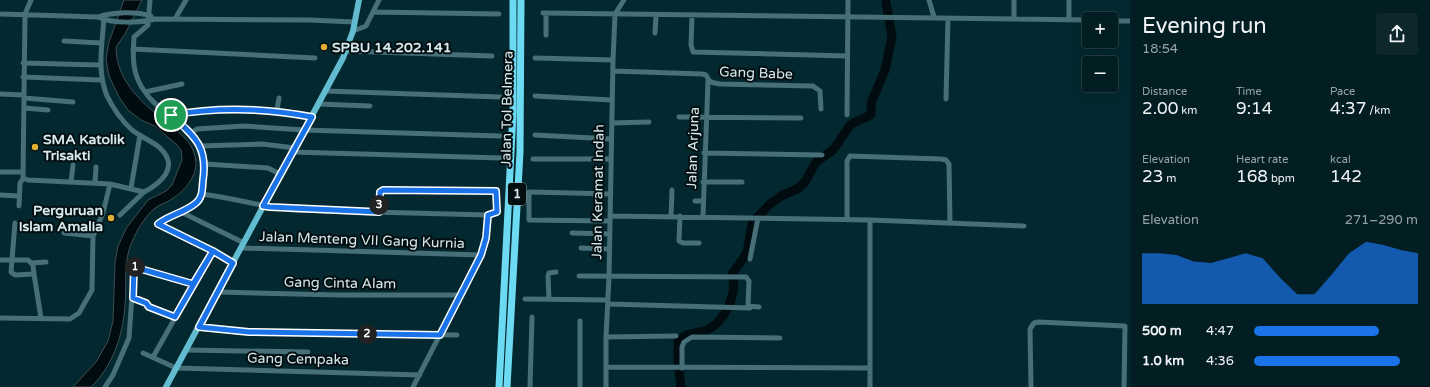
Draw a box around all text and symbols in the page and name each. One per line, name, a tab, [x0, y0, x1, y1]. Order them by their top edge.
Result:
map controls	[1082, 12, 1118, 92]
button: +	[1082, 12, 1118, 48]
text: Evening run	[1142, 13, 1267, 39]
button: share	[1376, 13, 1418, 55]
place label: SPBU 14.202.141	[332, 39, 452, 56]
text: 18:54	[1142, 41, 1178, 57]
marker: SPBU 14.202.141	[319, 42, 329, 52]
street label: Jalan Tol Belmera	[497, 51, 517, 167]
button: −	[1082, 56, 1118, 92]
street label: Gang Babe	[719, 63, 793, 83]
text: Distance	[1142, 85, 1187, 98]
text: Time	[1236, 85, 1262, 98]
text: Pace	[1330, 85, 1355, 98]
pin	[154, 98, 188, 132]
text: 2.00	[1142, 98, 1178, 119]
text: 9:14	[1236, 98, 1272, 119]
text: 4:37	[1330, 98, 1366, 119]
icon: arrive	[160, 104, 182, 126]
text: km	[1178, 104, 1197, 117]
text: /km	[1366, 104, 1390, 117]
street label: Jalan Arjuna	[683, 107, 703, 189]
street label: Jalan Keramat Indah	[588, 124, 608, 260]
place label: SMA Katolik Trisakti	[42, 131, 125, 164]
marker: SMA Katolik Trisakti	[30, 142, 40, 152]
text: Elevation	[1142, 153, 1190, 166]
text: Heart rate	[1236, 153, 1288, 166]
text: kcal	[1330, 153, 1351, 166]
text: 23	[1142, 166, 1163, 187]
text: 168	[1236, 166, 1268, 187]
text: 142	[1330, 166, 1362, 187]
text: m	[1163, 172, 1176, 185]
text: bpm	[1268, 172, 1295, 185]
road number: 1	[508, 183, 526, 205]
pin: 3	[369, 195, 389, 215]
text: 3	[376, 198, 382, 211]
place label: Perguruan Islam Amalia	[19, 202, 103, 235]
text: Elevation	[1142, 212, 1199, 228]
text: 271–290 m	[1345, 212, 1418, 228]
marker: Perguruan Islam Amalia	[106, 213, 116, 223]
street label: Jalan Menteng VII Gang Kurnia	[259, 228, 465, 252]
pin: 1	[125, 257, 145, 277]
text: 1	[132, 260, 138, 273]
street label: Gang Cinta Alam	[284, 274, 396, 292]
text: 500 m	[1142, 323, 1182, 339]
text: 4:47	[1206, 323, 1234, 339]
pin: 2	[357, 324, 377, 344]
text: 2	[364, 327, 370, 340]
street label: Gang Cempaka	[247, 350, 349, 368]
text: 1.0 km	[1142, 353, 1184, 369]
text: 4:36	[1206, 353, 1234, 369]

